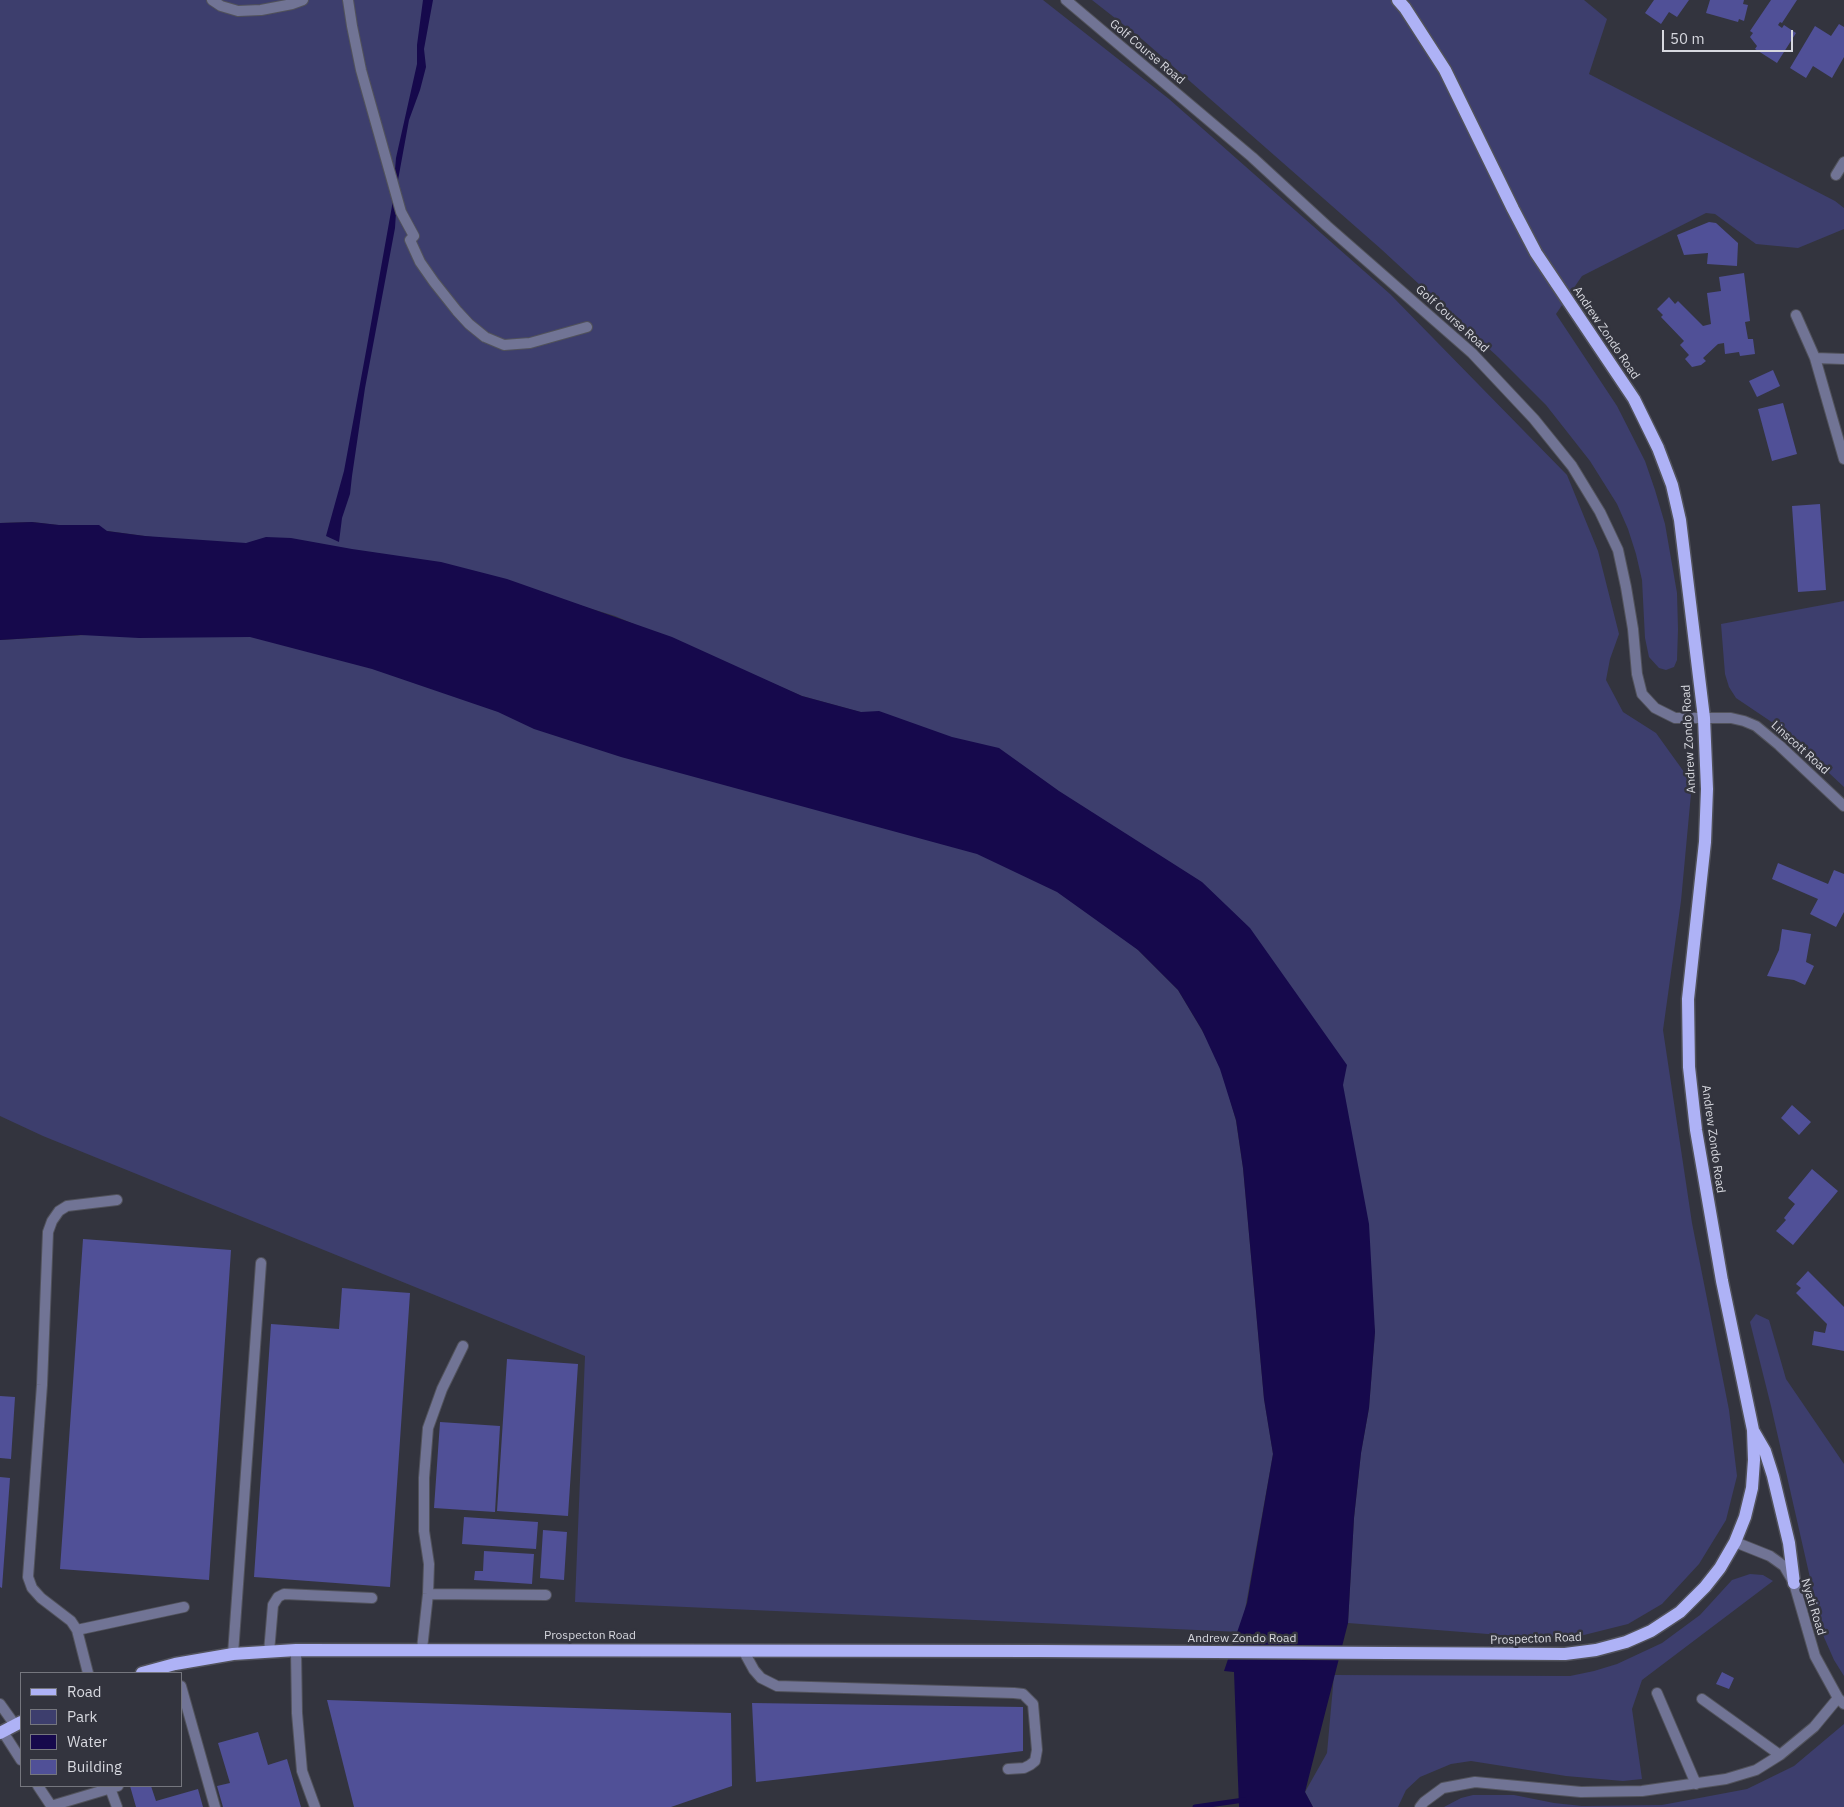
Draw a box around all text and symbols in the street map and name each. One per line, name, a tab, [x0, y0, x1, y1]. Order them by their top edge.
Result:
street label: Golf Course Road	[1107, 17, 1187, 87]
scale bar	[1664, 20, 1795, 52]
text: 50 m	[1670, 29, 1705, 48]
street label: Golf Course Road	[1413, 282, 1491, 356]
street label: Andrew Zondo Road	[1570, 284, 1642, 382]
street label: Andrew Zondo Road	[1679, 684, 1699, 794]
street label: Linscott Road	[1768, 718, 1832, 778]
street label: Andrew Zondo Road	[1698, 1084, 1728, 1194]
street label: Nyati Road	[1798, 1577, 1828, 1637]
street label: Prospecton Road	[544, 1629, 636, 1643]
street label: Prospecton Road	[1490, 1630, 1582, 1648]
street label: Andrew Zondo Road	[1188, 1632, 1296, 1646]
legend	[20, 1672, 182, 1787]
text: Road	[67, 1682, 102, 1701]
text: Park	[67, 1707, 97, 1726]
text: Water	[67, 1732, 107, 1751]
text: Building	[67, 1757, 122, 1776]

